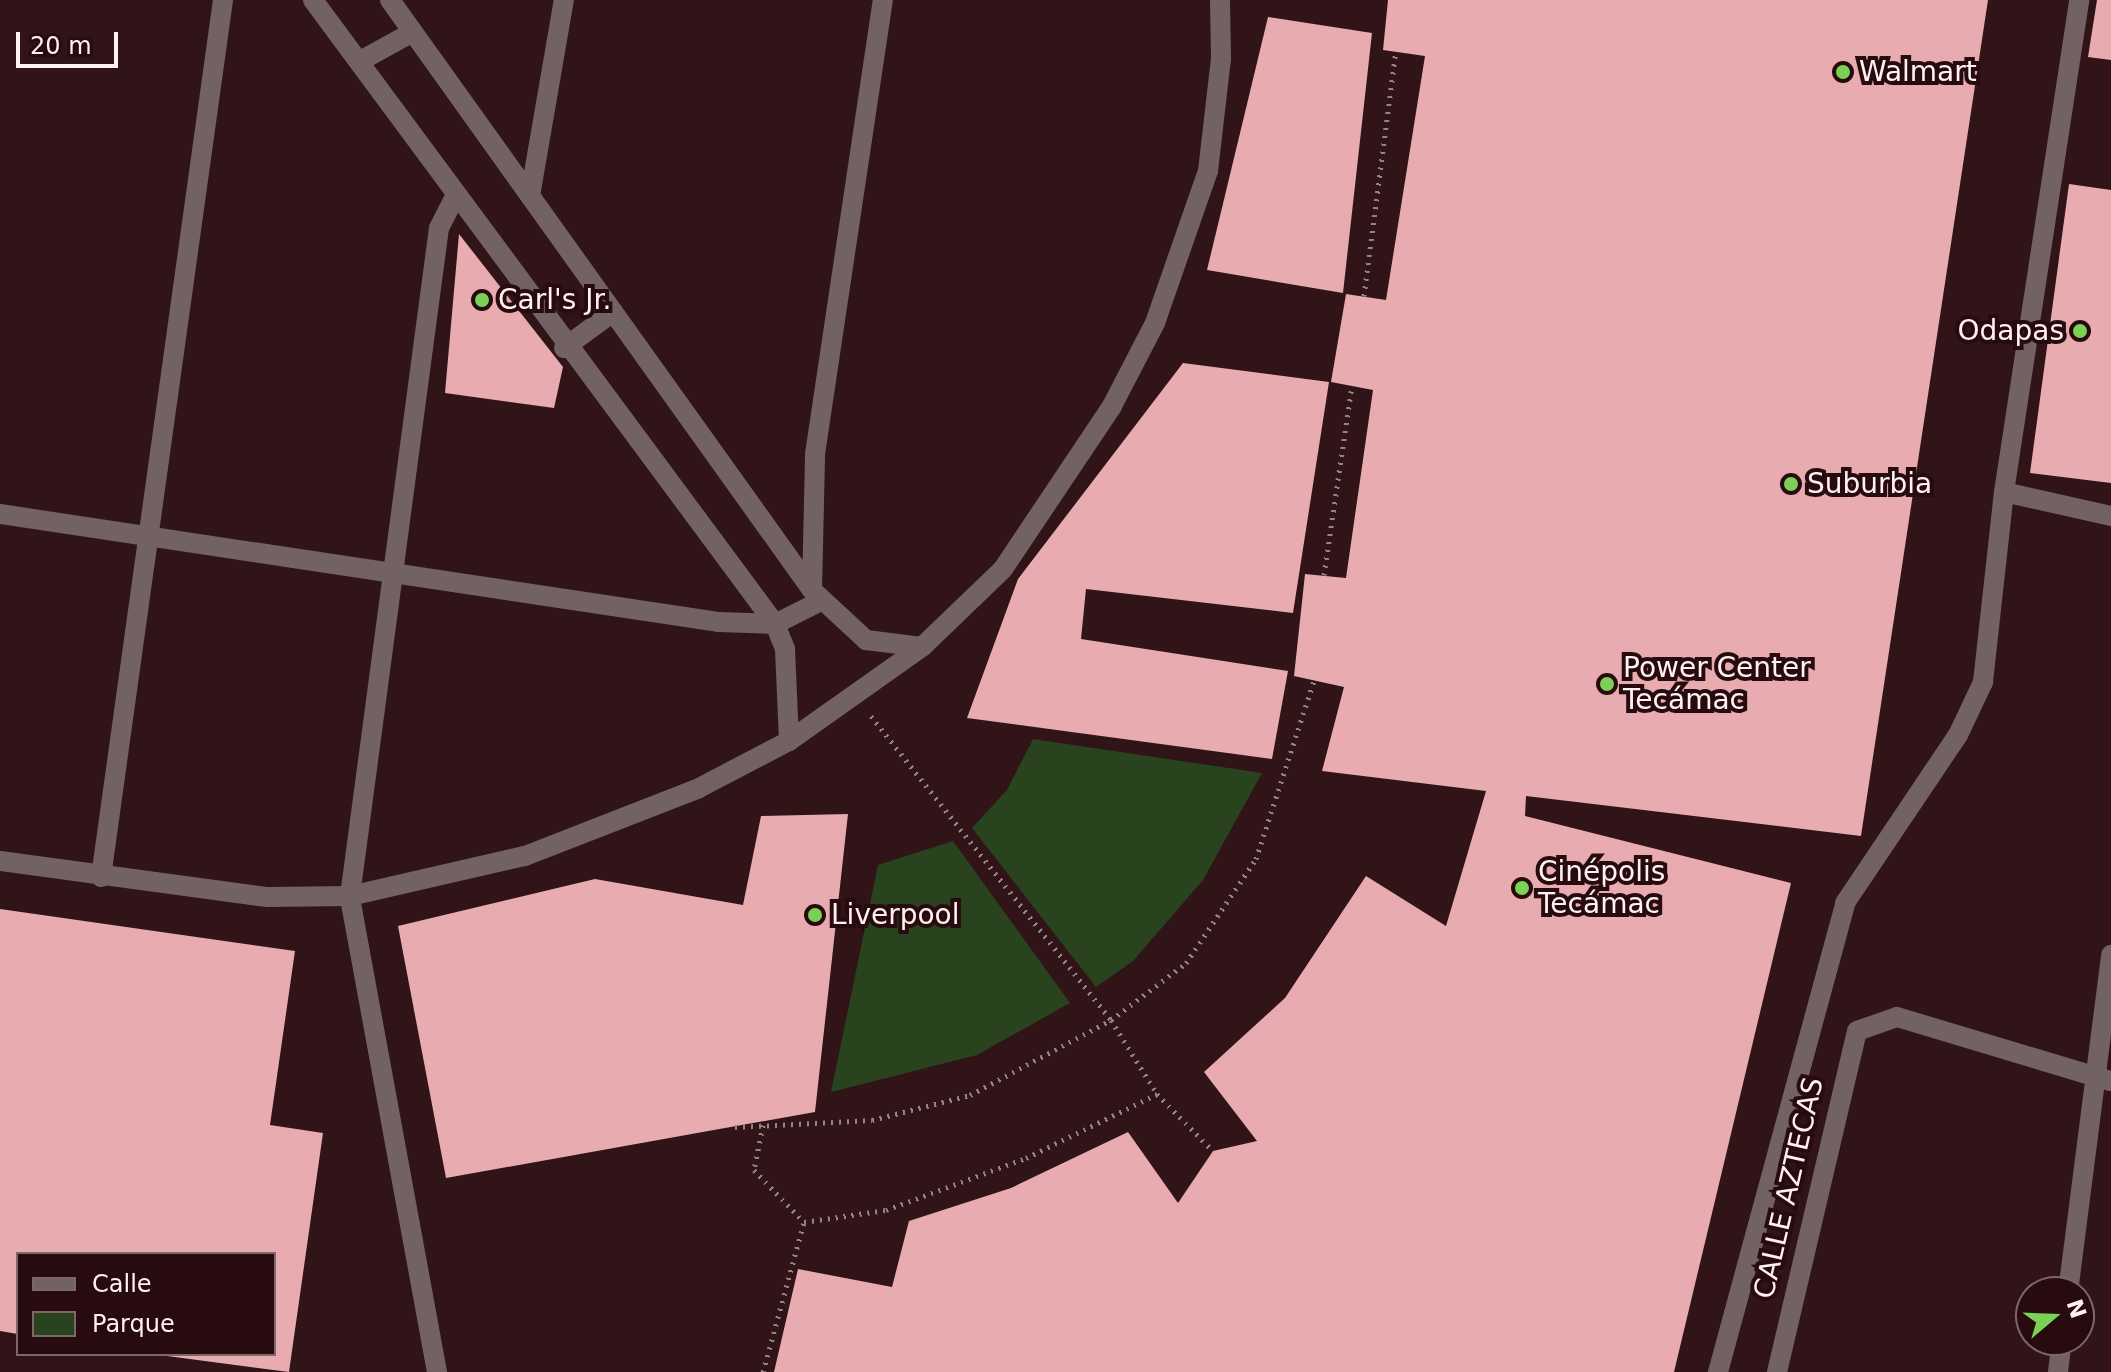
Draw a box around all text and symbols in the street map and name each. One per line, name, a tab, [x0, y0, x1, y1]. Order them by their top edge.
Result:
scale bar	[20, 16, 122, 66]
text: 20 m	[30, 32, 92, 60]
place label: Walmart	[1859, 55, 1977, 89]
marker: Walmart	[1834, 63, 1852, 81]
place label: Carl's Jr.	[498, 283, 611, 317]
marker: Carl's Jr.	[473, 291, 491, 309]
place label: Odapas	[1958, 314, 2064, 348]
marker: Odapas	[2071, 322, 2089, 340]
place label: Suburbia	[1807, 467, 1932, 501]
marker: Suburbia	[1782, 475, 1800, 493]
place label: Power Center Tecámac	[1623, 651, 1811, 717]
marker: Power Center Tecámac	[1598, 675, 1616, 693]
place label: Cinépolis Tecámac	[1538, 855, 1665, 921]
marker: Cinépolis Tecámac	[1513, 879, 1531, 897]
place label: Liverpool	[831, 898, 960, 932]
marker: Liverpool	[806, 906, 824, 924]
street label: CALLE AZTECAS	[1747, 1074, 1831, 1302]
legend	[16, 1252, 276, 1356]
text: Calle	[92, 1270, 152, 1298]
north arrow	[2015, 1276, 2095, 1356]
text: N	[2061, 1296, 2091, 1321]
text: Parque	[92, 1310, 175, 1338]

